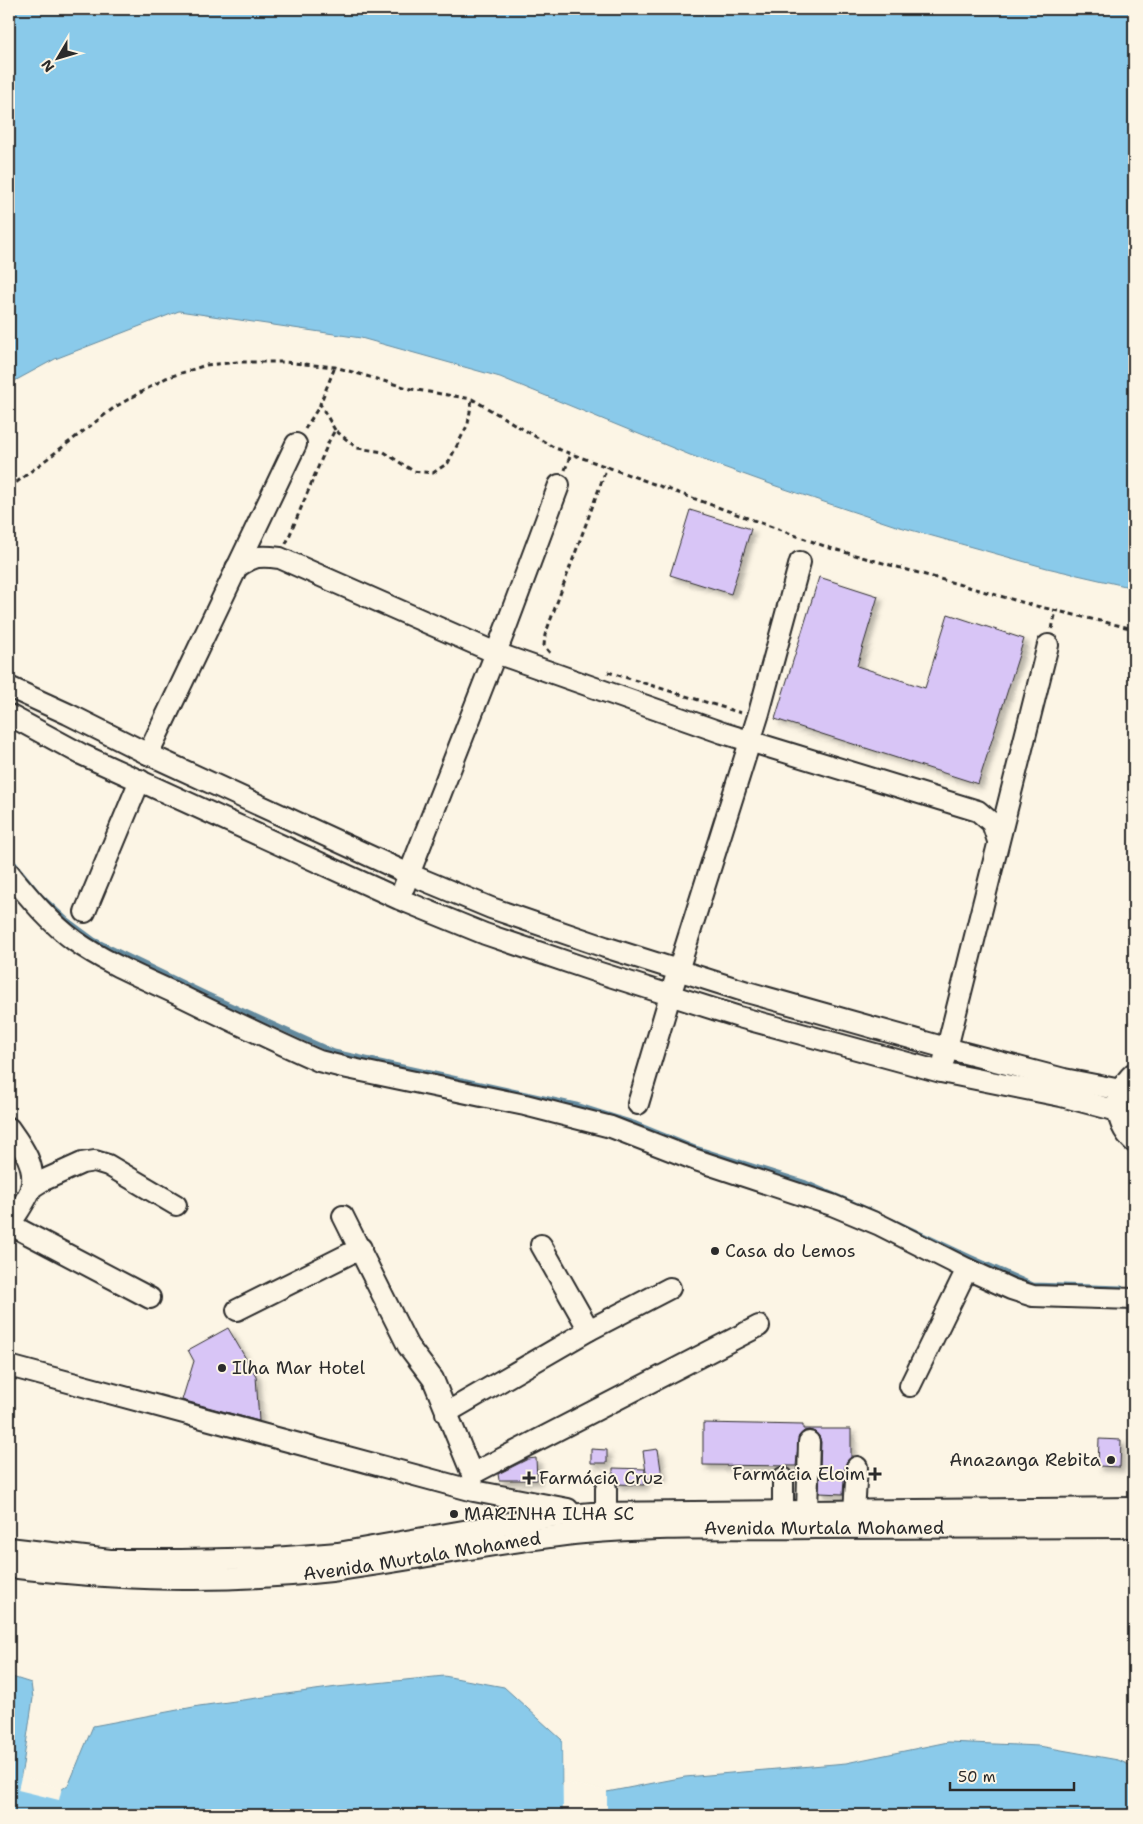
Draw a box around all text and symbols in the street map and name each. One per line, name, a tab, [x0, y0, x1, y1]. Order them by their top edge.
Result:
north arrow	[32, 32, 82, 82]
text: N	[37, 56, 58, 76]
place label: Casa do Lemos	[725, 1239, 856, 1263]
marker: Casa do Lemos	[709, 1245, 721, 1257]
place label: Ilha Mar Hotel	[232, 1356, 366, 1380]
marker: Ilha Mar Hotel	[216, 1362, 228, 1374]
place label: Anazanga Rebita	[949, 1448, 1101, 1472]
marker: Anazanga Rebita	[1105, 1454, 1117, 1466]
place label: Farmácia Eloim	[733, 1462, 865, 1486]
place label: Farmácia Cruz	[539, 1466, 664, 1490]
marker: Farmácia Eloim	[869, 1468, 881, 1480]
marker: Farmácia Cruz	[523, 1472, 535, 1484]
place label: MARINHA ILHA SC	[464, 1502, 634, 1526]
marker: MARINHA ILHA SC	[448, 1508, 460, 1520]
street label: Avenida Murtala Mohamed	[704, 1516, 944, 1540]
street label: Avenida Murtala Mohamed	[302, 1526, 542, 1586]
scale bar	[950, 1759, 1074, 1791]
text: 50 m	[958, 1767, 996, 1787]

